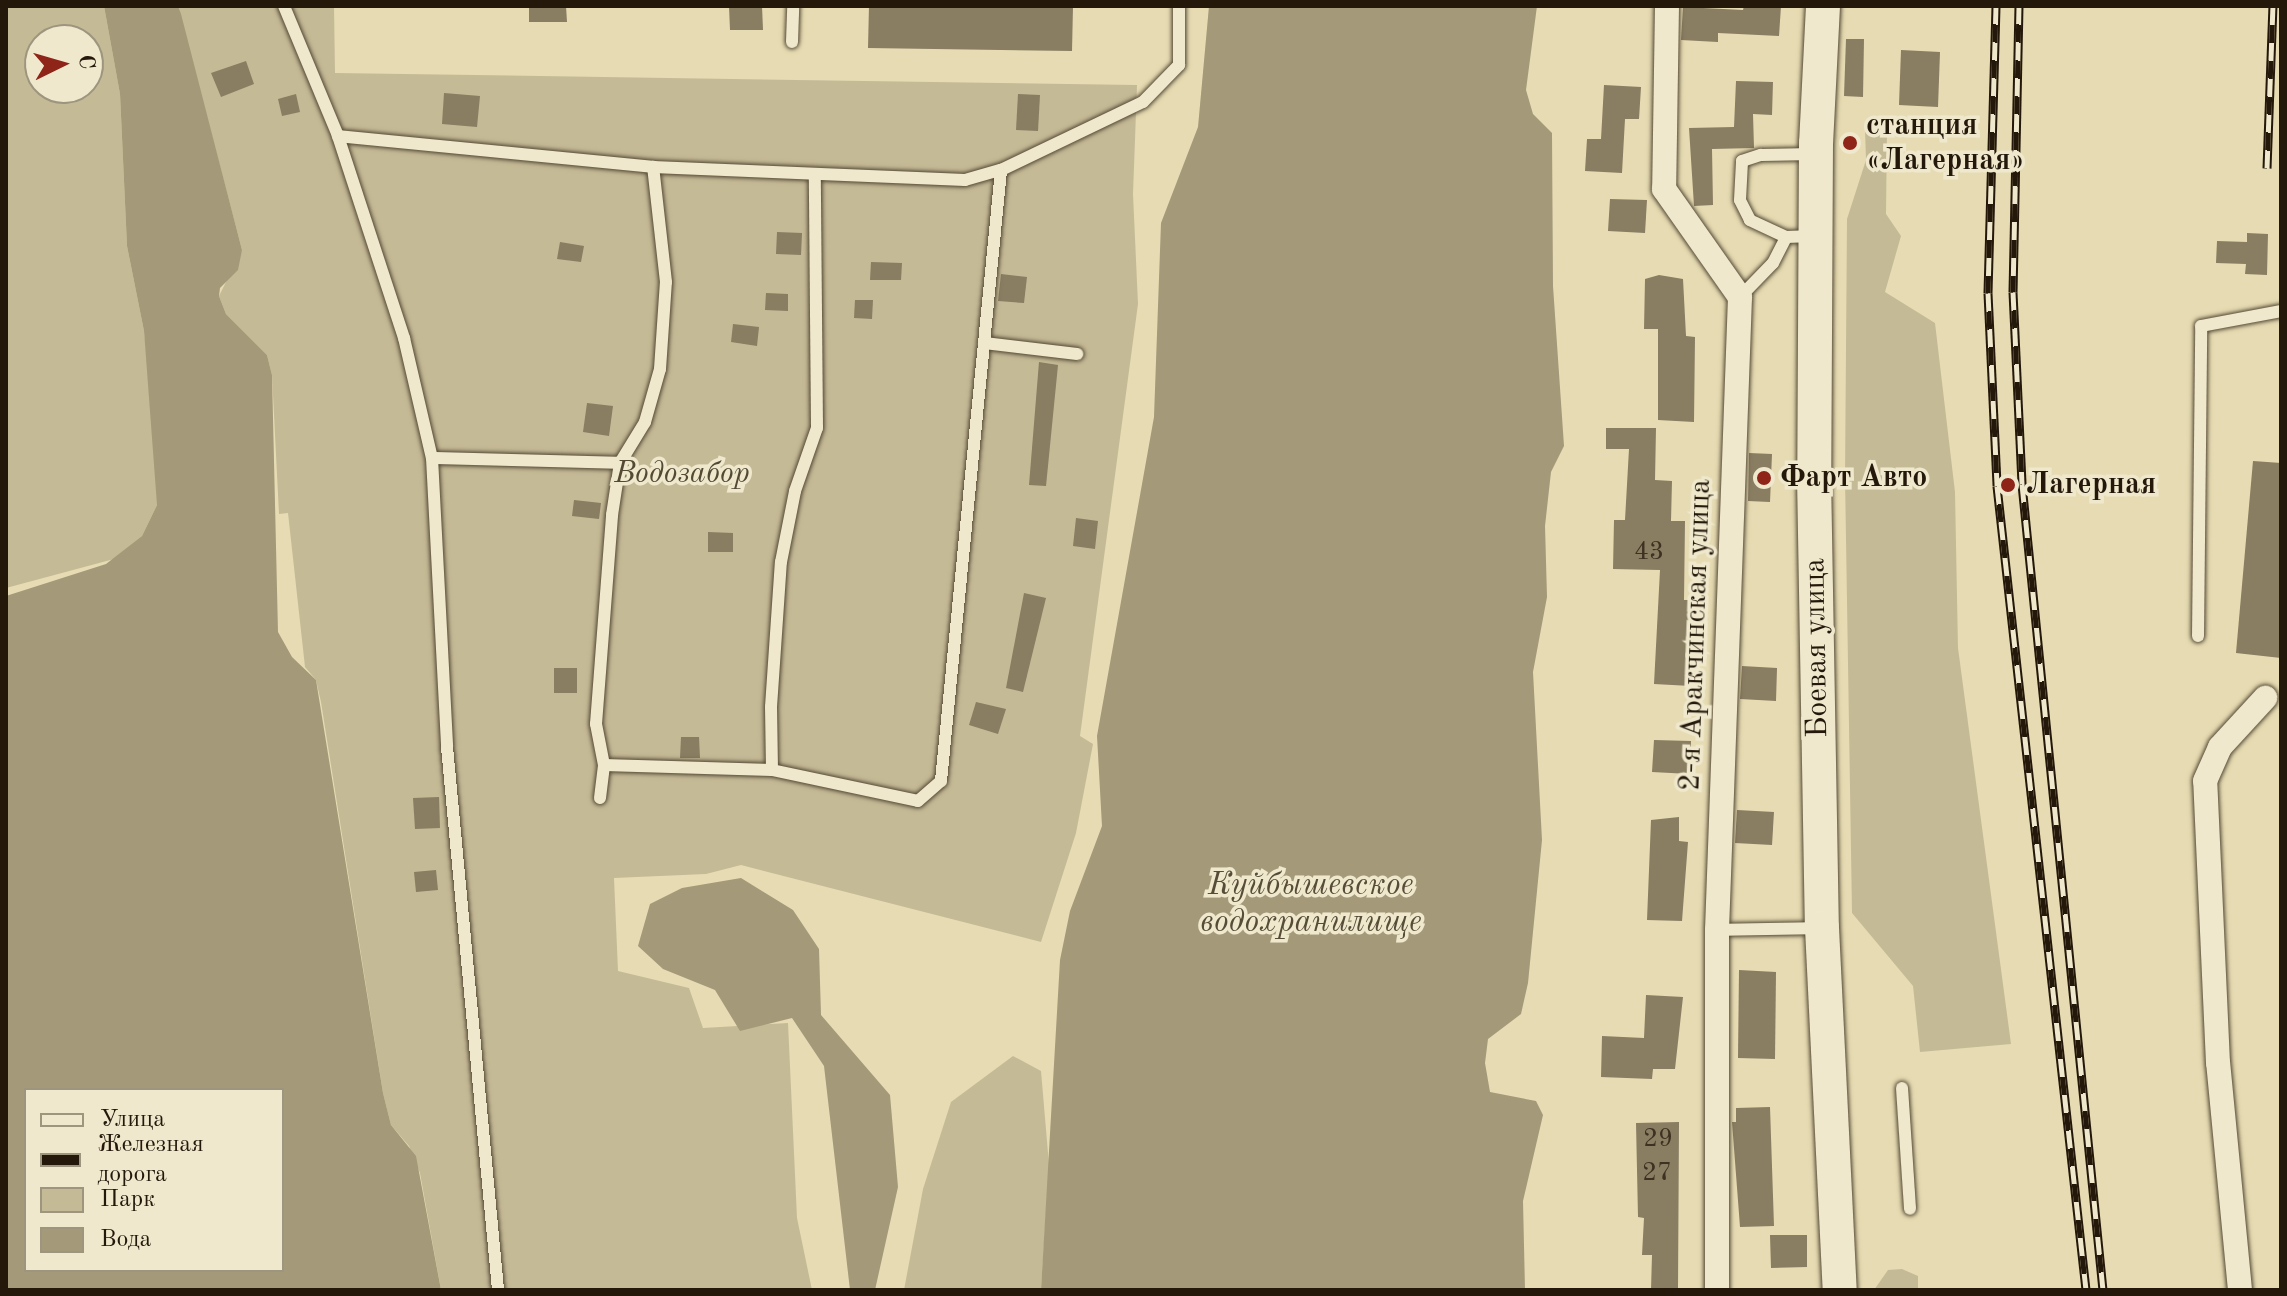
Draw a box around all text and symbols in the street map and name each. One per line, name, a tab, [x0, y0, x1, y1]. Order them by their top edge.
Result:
north arrow	[24, 24, 104, 104]
text: С	[74, 54, 98, 70]
place label: станция «Лагерная»	[1866, 108, 2025, 178]
marker: станция «Лагерная»	[1841, 134, 1859, 152]
park label: Водозабор	[614, 456, 750, 492]
place label: Фарт Авто	[1780, 460, 1927, 496]
place label: Лагерная	[2026, 467, 2156, 503]
marker: Фарт Авто	[1755, 469, 1773, 487]
marker: Лагерная	[1997, 474, 2019, 496]
street label: 2-я Аракчинская улица	[1673, 478, 1719, 792]
house number: 43	[1634, 537, 1664, 569]
street label: Боевая улица	[1797, 558, 1837, 738]
water label: Куйбышевское водохранилище	[1200, 868, 1422, 943]
legend	[24, 1088, 284, 1272]
text: Улица	[100, 1108, 165, 1132]
house number: 29	[1643, 1124, 1673, 1156]
text: Железная дорога	[97, 1133, 204, 1187]
house number: 27	[1642, 1158, 1672, 1190]
text: Парк	[100, 1188, 155, 1212]
text: Вода	[100, 1228, 151, 1252]

